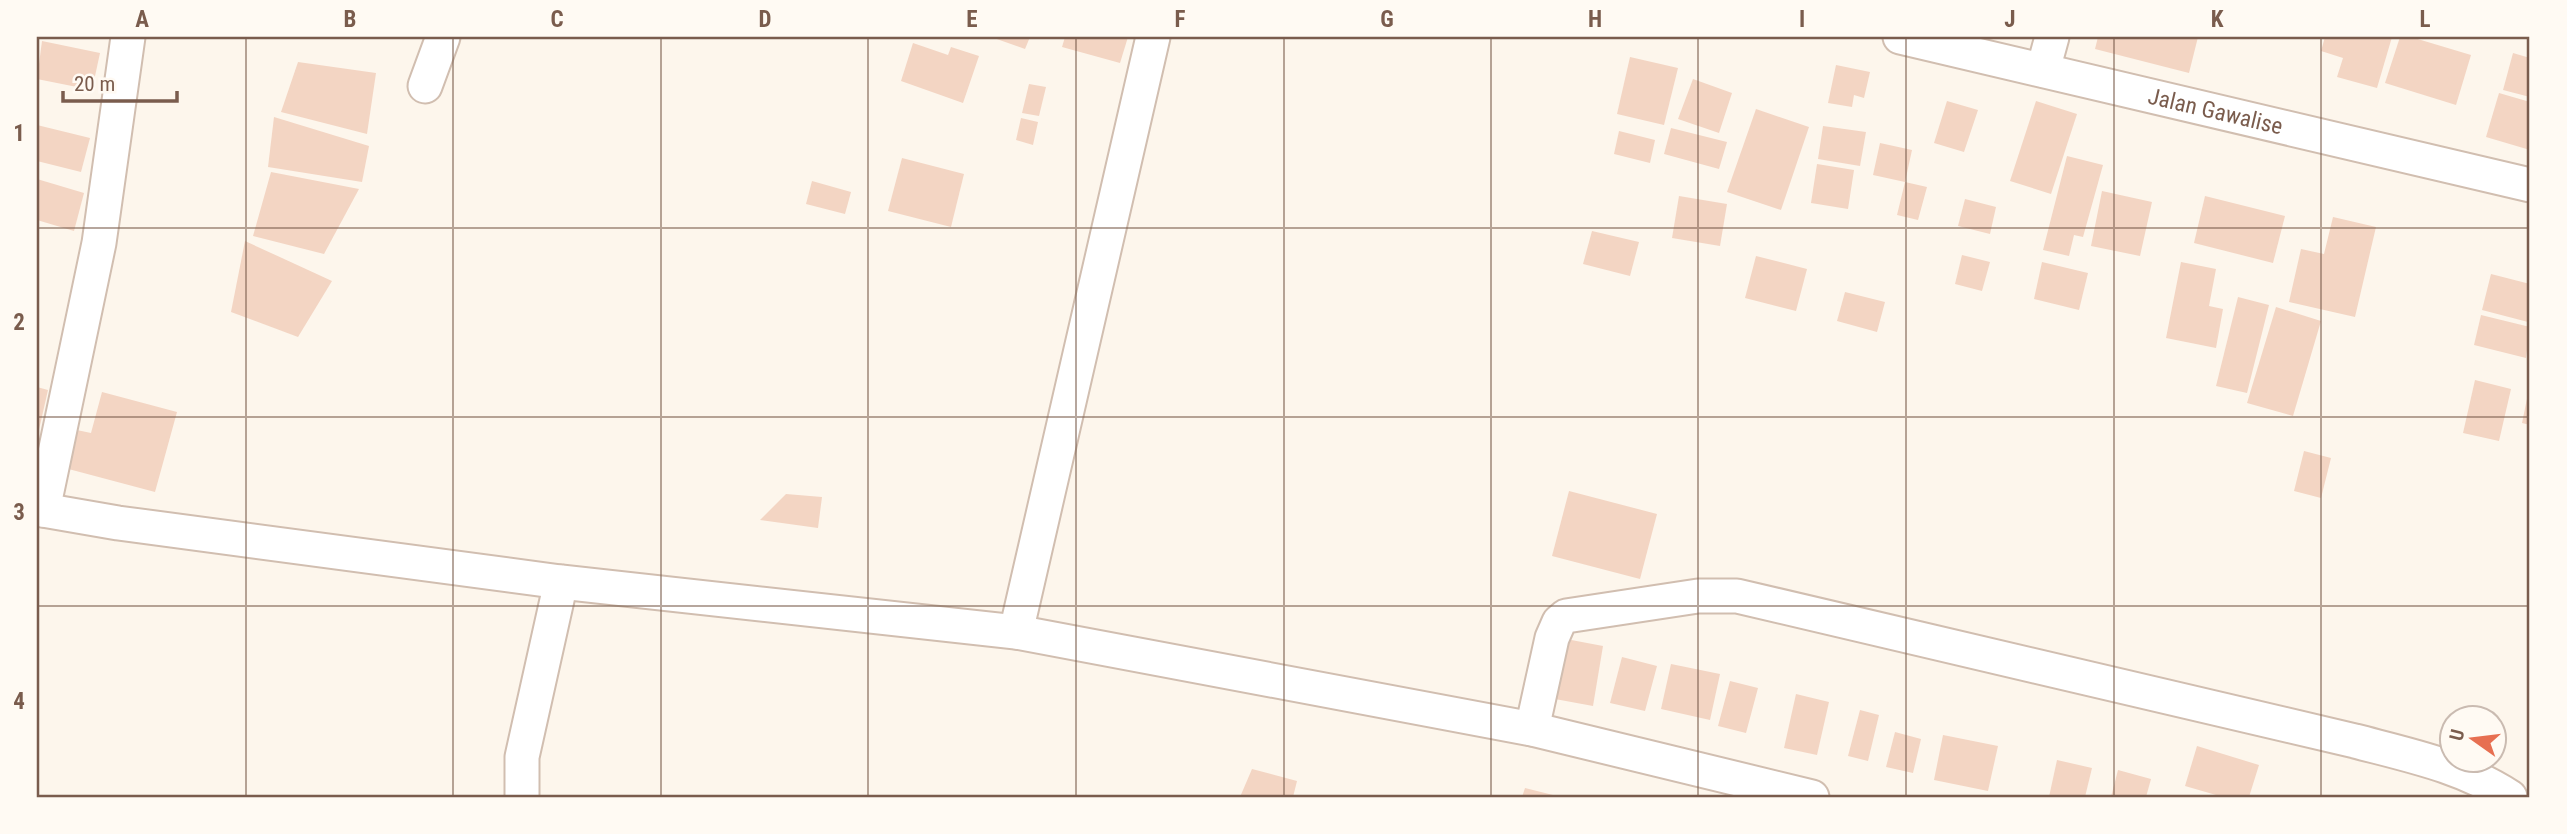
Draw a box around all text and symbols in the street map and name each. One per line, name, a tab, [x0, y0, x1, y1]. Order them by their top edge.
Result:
text: A	[135, 6, 149, 33]
text: B	[344, 6, 356, 33]
text: C	[550, 6, 564, 33]
text: D	[759, 6, 772, 33]
text: E	[966, 6, 978, 33]
text: F	[1175, 6, 1186, 33]
text: G	[1380, 6, 1394, 33]
text: H	[1588, 6, 1602, 33]
text: I	[1799, 6, 1805, 33]
text: J	[2004, 6, 2016, 33]
text: K	[2211, 6, 2224, 33]
text: L	[2419, 6, 2431, 33]
scale bar	[63, 60, 177, 104]
text: 20 m	[74, 72, 115, 96]
street label: Jalan Gawalise	[2145, 83, 2285, 140]
text: 1	[13, 120, 25, 147]
text: 2	[13, 309, 25, 336]
text: 3	[13, 499, 25, 526]
text: 4	[13, 688, 25, 715]
north arrow	[2438, 704, 2508, 774]
text: U	[2445, 727, 2469, 743]

